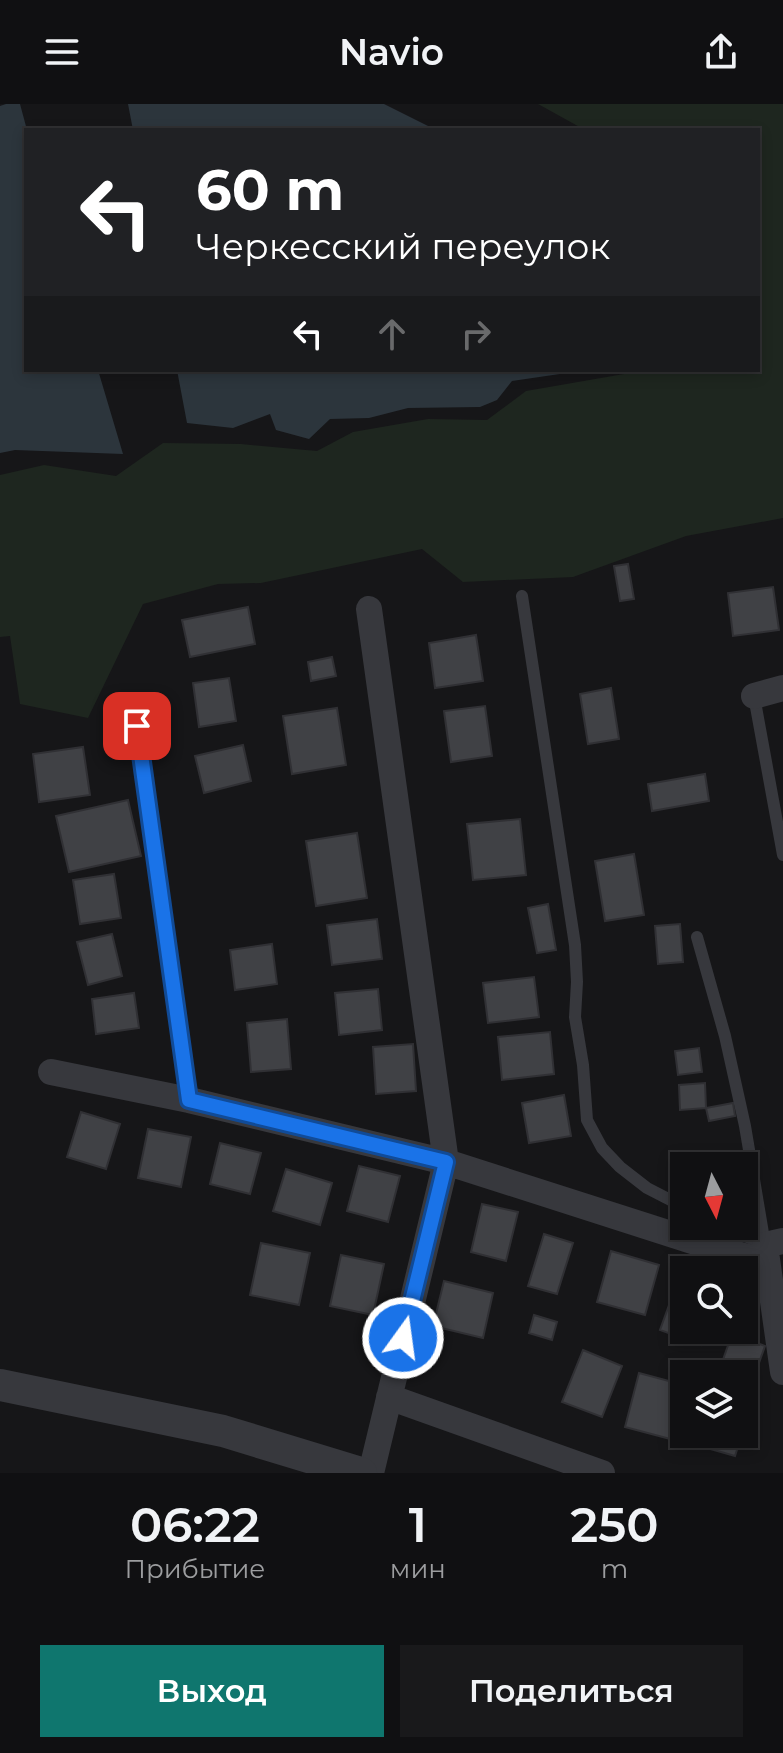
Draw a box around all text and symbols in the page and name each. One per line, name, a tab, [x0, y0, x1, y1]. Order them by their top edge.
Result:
icon: menu	[40, 30, 84, 74]
text: Navio	[339, 30, 444, 74]
icon: share	[699, 30, 743, 74]
text: 60 m	[196, 156, 344, 224]
icon: left	[64, 160, 168, 264]
text: Черкесский переулок	[196, 224, 610, 268]
icon: left	[286, 312, 330, 356]
icon: ahead	[370, 312, 414, 356]
icon: right	[454, 312, 498, 356]
pin	[103, 692, 171, 760]
icon: arrive	[115, 704, 159, 748]
north arrow	[670, 1152, 758, 1240]
map controls	[670, 1152, 758, 1448]
button: search	[670, 1256, 758, 1344]
position arrow	[361, 1296, 445, 1380]
button: layers	[670, 1360, 758, 1448]
text: 06:22	[130, 1496, 260, 1554]
text: 1	[409, 1496, 427, 1554]
text: 250	[570, 1496, 659, 1554]
text: Прибытие	[124, 1553, 265, 1585]
text: мин	[390, 1553, 446, 1585]
text: m	[601, 1553, 628, 1585]
button: Выход	[40, 1645, 384, 1737]
button: Поделиться	[400, 1645, 743, 1737]

